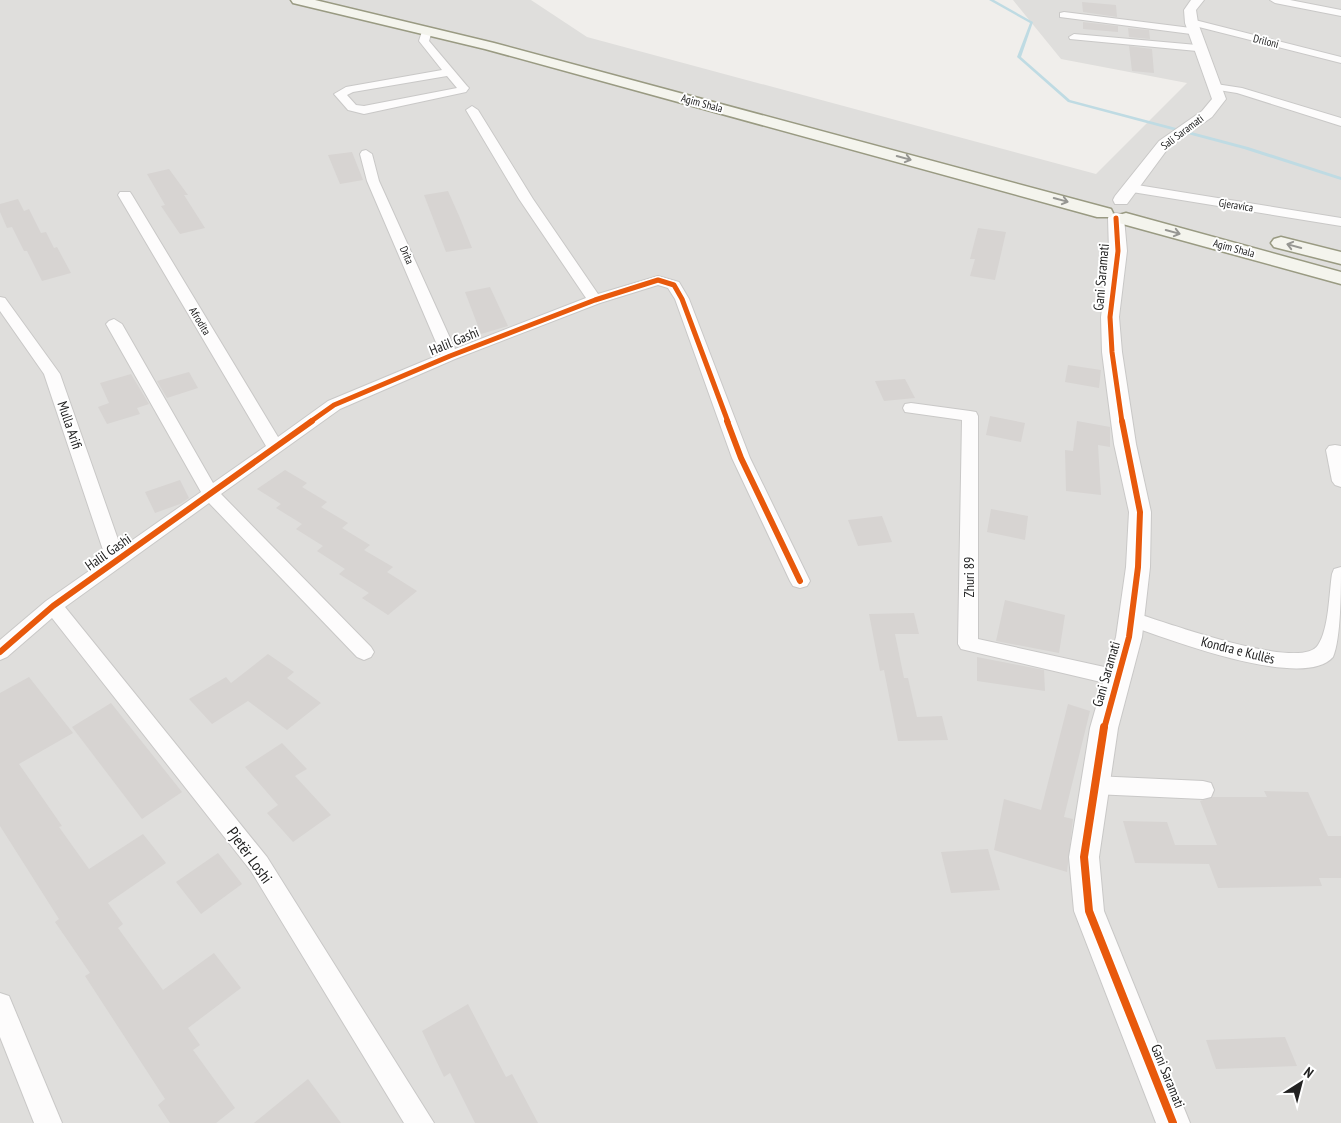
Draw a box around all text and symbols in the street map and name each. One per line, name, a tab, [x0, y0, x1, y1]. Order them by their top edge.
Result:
street label: Driloni	[1252, 31, 1280, 51]
street label: Agim Shala	[680, 91, 724, 115]
street label: Sali Saramati	[1158, 111, 1206, 153]
one-way arrow	[896, 153, 912, 163]
street label: Gjeravica	[1218, 195, 1254, 215]
one-way arrow	[1053, 196, 1069, 206]
one-way arrow	[1165, 227, 1181, 237]
street label: Agim Shala	[1212, 236, 1256, 260]
one-way arrow	[1286, 241, 1302, 250]
street label: Gani Saramati	[1089, 243, 1113, 311]
street label: Drita	[397, 244, 417, 266]
street label: Afrodita	[186, 304, 214, 338]
street label: Halil Gashi	[426, 323, 482, 359]
street label: Mulla Arifi	[53, 399, 87, 451]
street label: Halil Gashi	[82, 530, 134, 574]
street label: Zhuri 89	[960, 557, 978, 597]
street label: Kondra e Kullës	[1199, 632, 1277, 668]
street label: Gani Saramati	[1088, 639, 1124, 709]
street label: Pjetër Loshi	[223, 823, 277, 887]
street label: Gani Saramati	[1147, 1041, 1189, 1111]
north arrow	[1276, 1058, 1326, 1108]
text: N	[1300, 1063, 1317, 1082]

